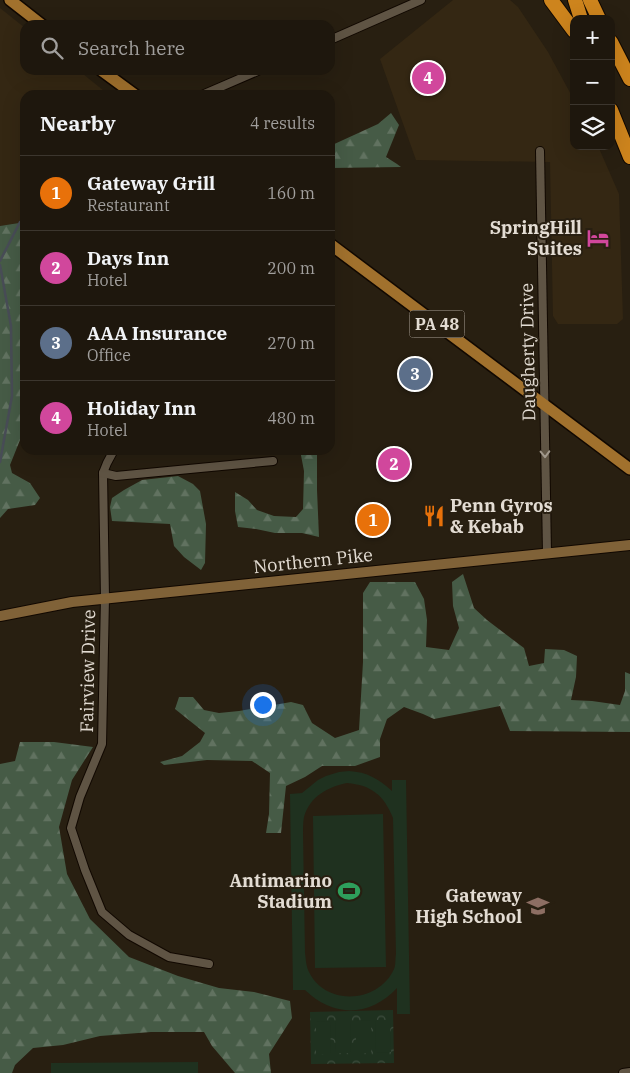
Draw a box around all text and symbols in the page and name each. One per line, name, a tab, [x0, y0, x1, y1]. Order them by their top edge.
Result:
map controls	[570, 15, 615, 150]
button: +	[570, 15, 615, 60]
search box	[20, 20, 335, 75]
icon: search	[38, 34, 66, 62]
text: Search here	[78, 36, 185, 60]
pin: 4	[412, 59, 444, 97]
button: −	[570, 60, 615, 105]
button: layers	[570, 105, 615, 150]
text: Nearby	[40, 109, 116, 137]
text: 4 results	[250, 113, 315, 133]
text: Gateway Grill	[87, 171, 215, 195]
text: 1	[51, 183, 61, 203]
text: 160 m	[267, 183, 315, 203]
text: Restaurant	[87, 195, 170, 215]
place label: SpringHill Suites	[490, 216, 582, 260]
hotel icon: SpringHill Suites	[585, 225, 611, 251]
text: Days Inn	[87, 246, 169, 270]
text: 2	[51, 258, 61, 278]
text: 200 m	[267, 258, 315, 278]
text: Hotel	[87, 270, 128, 290]
street label: Daugherty Drive	[515, 283, 540, 421]
road number: PA 48	[410, 310, 464, 338]
text: AAA Insurance	[87, 321, 227, 345]
text: 3	[51, 333, 61, 353]
text: 270 m	[267, 333, 315, 353]
text: Office	[87, 345, 131, 365]
pin: 3	[399, 355, 431, 393]
text: Holiday Inn	[87, 396, 196, 420]
text: 4	[51, 408, 61, 428]
text: 480 m	[267, 408, 315, 428]
text: Hotel	[87, 420, 128, 440]
pin: 2	[378, 445, 410, 483]
one-way arrow	[540, 450, 550, 458]
place label: Penn Gyros & Kebab	[450, 494, 553, 538]
pin: 1	[357, 501, 389, 539]
restaurant icon: Penn Gyros & Kebab	[421, 503, 447, 529]
street label: Northern Pike	[252, 543, 374, 578]
street label: Fairview Drive	[75, 609, 100, 733]
your location	[250, 692, 276, 718]
place label: Antimarino Stadium	[230, 869, 333, 913]
sports icon: Antimarino Stadium	[336, 878, 362, 904]
place label: Gateway High School	[415, 884, 523, 928]
school or university icon: Gateway High School	[525, 893, 551, 919]

